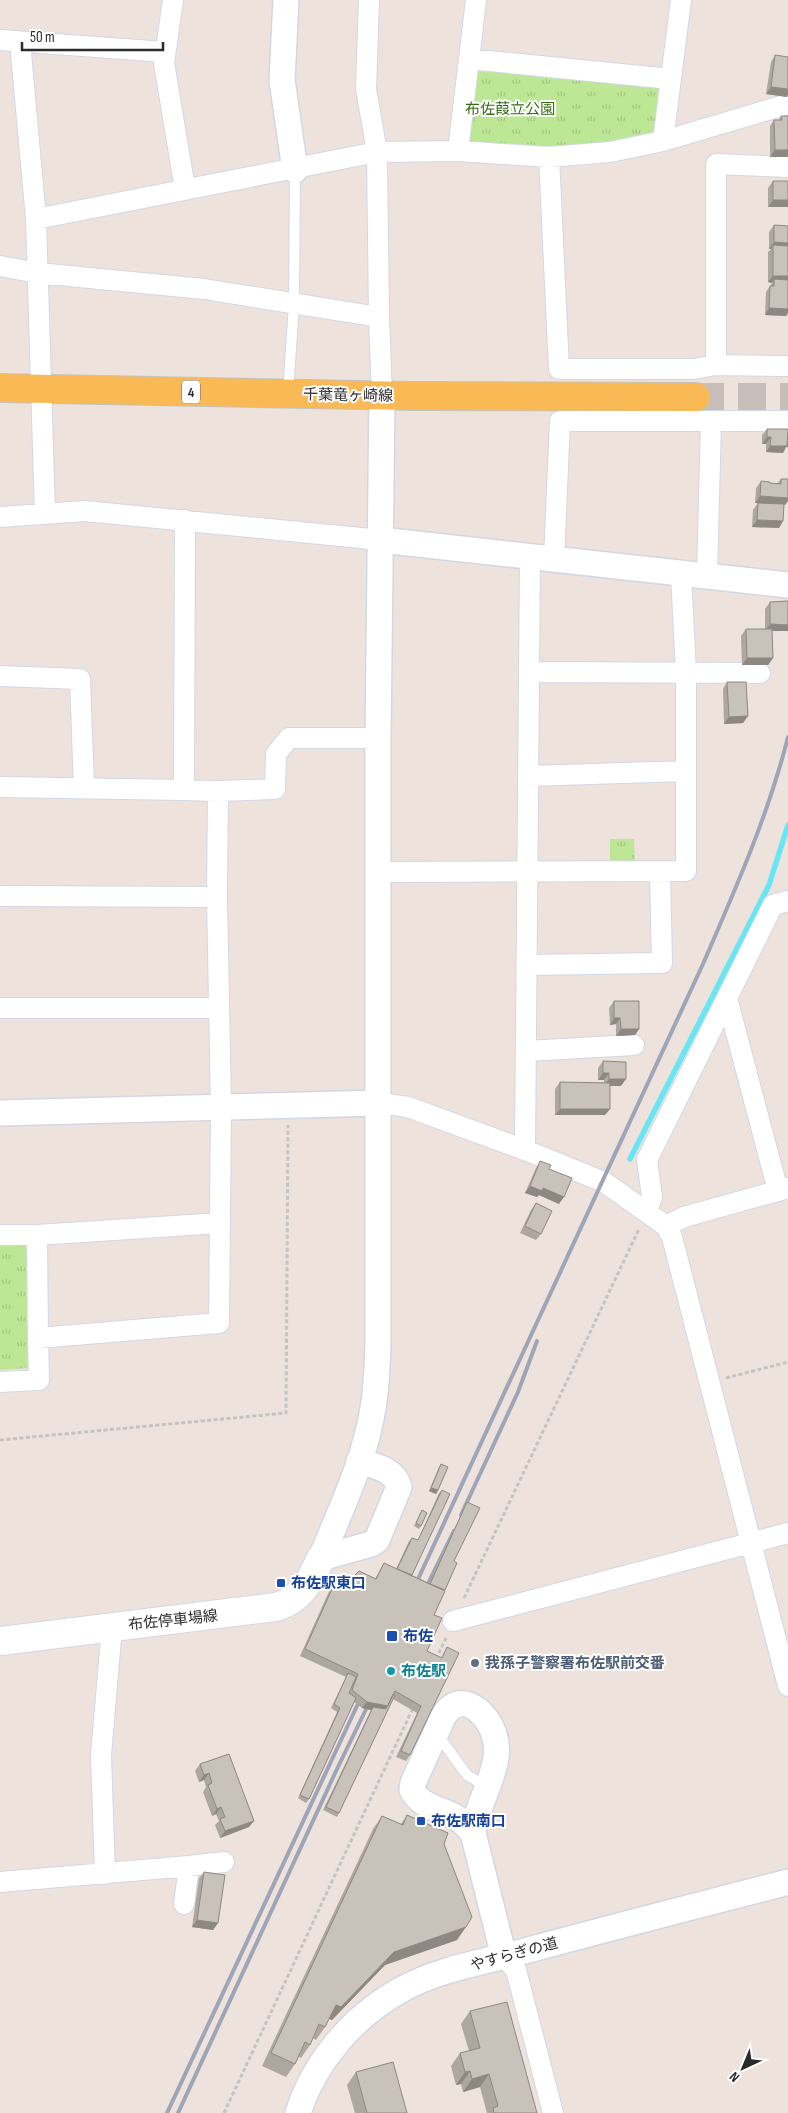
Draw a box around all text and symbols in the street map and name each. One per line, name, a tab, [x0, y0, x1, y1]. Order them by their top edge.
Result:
scale bar	[22, 20, 164, 52]
text: 50 m	[30, 28, 55, 47]
park label: 布佐葭立公園	[465, 100, 555, 119]
road number: 4	[182, 381, 200, 404]
street label: 千葉竜ヶ崎線	[303, 385, 393, 406]
place label: 布佐駅東口	[291, 1574, 366, 1593]
marker: 布佐駅東口	[275, 1577, 287, 1589]
street label: 布佐停車場線	[127, 1606, 219, 1635]
place label: 布佐	[403, 1627, 433, 1646]
marker: 布佐	[385, 1629, 399, 1643]
place label: 我孫子警察署布佐駅前交番	[485, 1654, 665, 1673]
marker: 我孫子警察署布佐駅前交番	[469, 1657, 481, 1669]
place label: 布佐駅	[401, 1662, 446, 1681]
marker: 布佐駅	[385, 1665, 397, 1677]
place label: 布佐駅南口	[431, 1812, 506, 1831]
marker: 布佐駅南口	[415, 1815, 427, 1827]
street label: やすらぎの道	[468, 1934, 560, 1975]
north arrow	[718, 2043, 768, 2093]
text: N	[726, 2068, 743, 2086]

